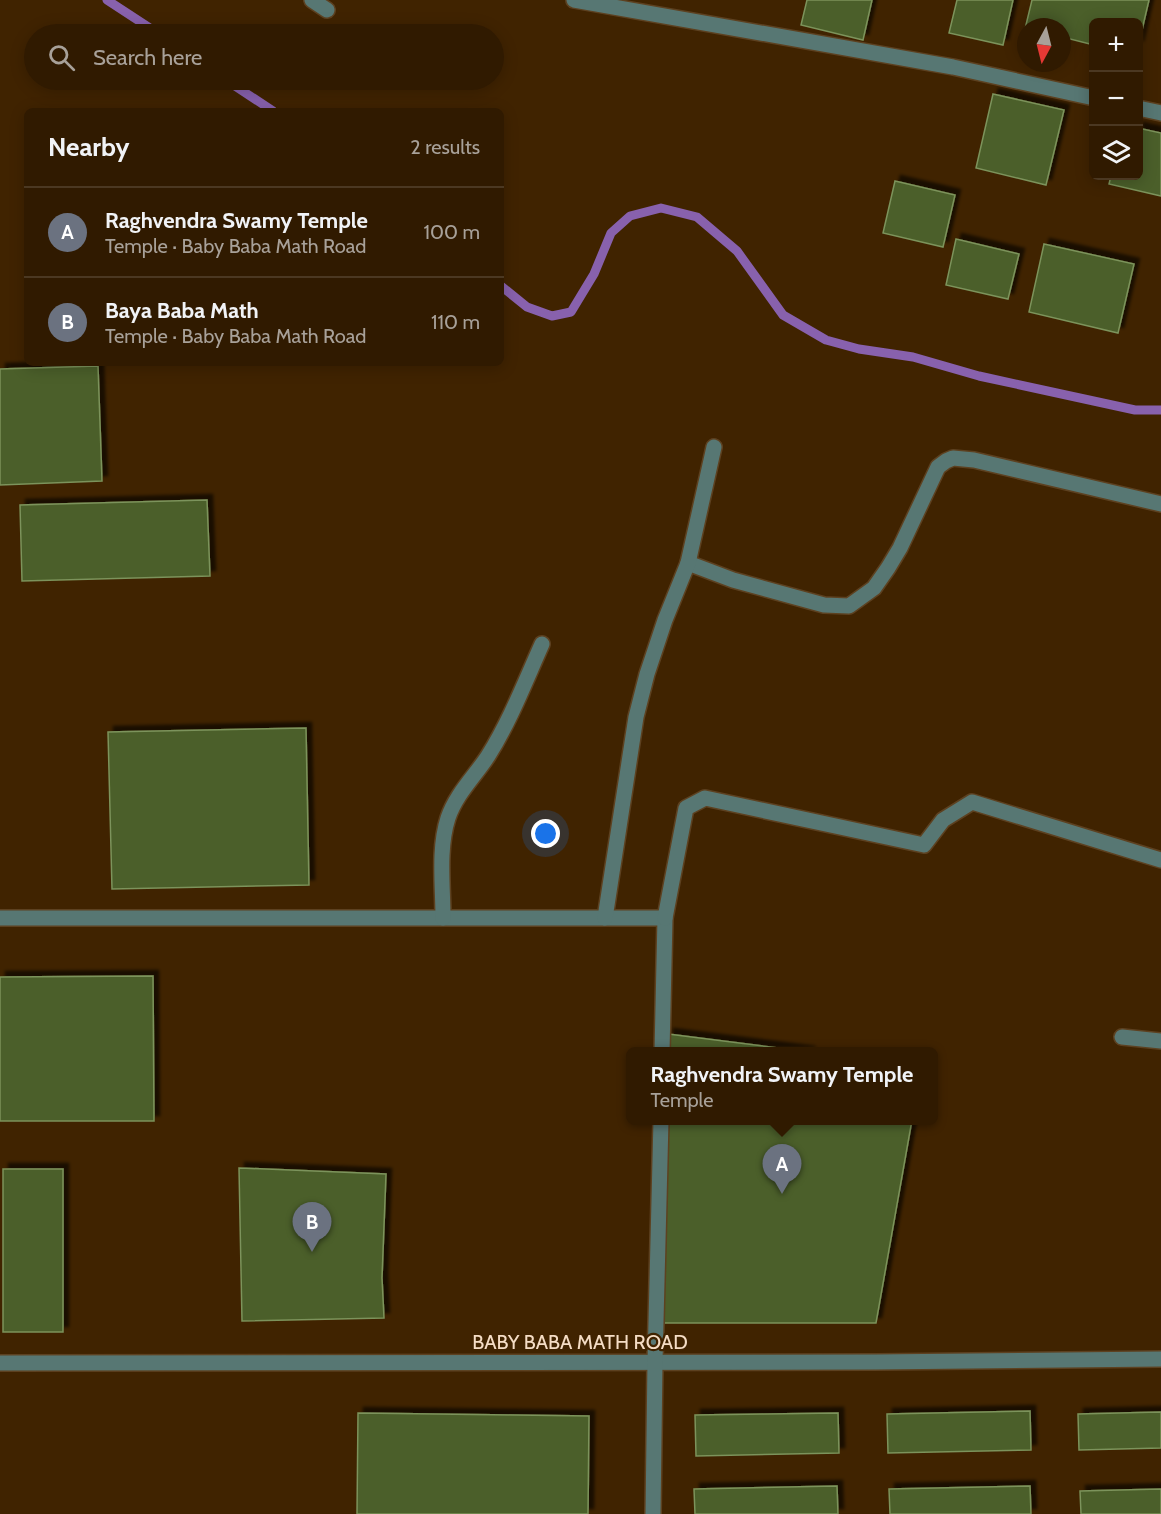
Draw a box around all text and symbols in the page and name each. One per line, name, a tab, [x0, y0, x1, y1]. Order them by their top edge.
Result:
north arrow	[1017, 18, 1071, 72]
map controls	[1089, 18, 1143, 180]
button: +	[1089, 18, 1143, 72]
search box	[24, 24, 504, 90]
icon: search	[45, 41, 78, 74]
text: Search here	[93, 44, 202, 71]
button: −	[1089, 72, 1143, 126]
button: layers	[1089, 126, 1143, 180]
text: Nearby	[48, 131, 129, 163]
text: 2 results	[410, 135, 480, 159]
text: Raghvendra Swamy Temple	[105, 207, 368, 234]
text: A	[61, 220, 74, 244]
text: 100 m	[424, 220, 480, 244]
text: Temple · Baby Baba Math Road	[105, 234, 366, 258]
text: Baya Baba Math	[105, 297, 259, 324]
text: B	[61, 310, 74, 334]
text: 110 m	[431, 310, 480, 334]
text: Temple · Baby Baba Math Road	[105, 324, 366, 348]
your location	[531, 819, 560, 848]
popup	[626, 1047, 938, 1125]
text: Raghvendra Swamy Temple	[651, 1061, 913, 1088]
text: Temple	[651, 1088, 713, 1112]
pin: A	[762, 1144, 802, 1194]
pin: B	[292, 1202, 332, 1252]
street label: BABY BABA MATH ROAD	[472, 1330, 688, 1354]

